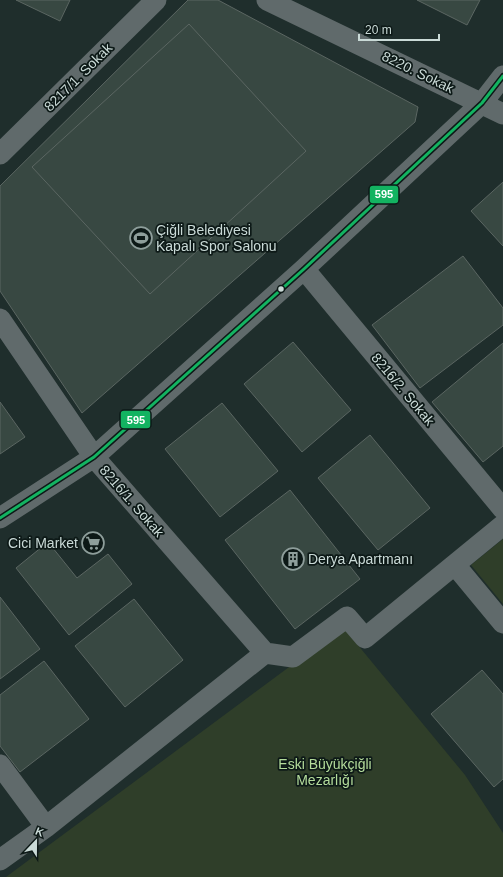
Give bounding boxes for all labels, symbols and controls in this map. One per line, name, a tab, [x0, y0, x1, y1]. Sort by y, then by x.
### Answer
scale bar	[359, 16, 439, 42]
text: 20 m	[365, 23, 392, 37]
street label: 8217/1. Sokak	[41, 39, 116, 114]
street label: 8220. Sokak	[380, 48, 457, 97]
line badge: 595	[369, 185, 399, 204]
text: 595	[375, 188, 393, 200]
place label: Çiğli Belediyesi Kapalı Spor Salonu	[156, 222, 277, 254]
sports icon: Çiğli Belediyesi Kapalı Spor Salonu	[128, 225, 154, 251]
unlabelled marker	[276, 284, 286, 294]
street label: 8216/2. Sokak	[368, 350, 439, 429]
line badge: 595	[120, 410, 151, 429]
text: 595	[127, 414, 145, 426]
street label: 8216/1. Sokak	[97, 462, 168, 541]
supermarket icon: Cici Market	[80, 530, 106, 556]
place label: Cici Market	[8, 535, 78, 551]
building icon: Derya Apartmanı	[280, 546, 306, 572]
place label: Derya Apartmanı	[308, 551, 413, 567]
park label: Eski Büyükçiğli Mezarlığı	[278, 756, 372, 788]
north arrow	[16, 821, 56, 861]
text: K	[34, 825, 46, 839]

